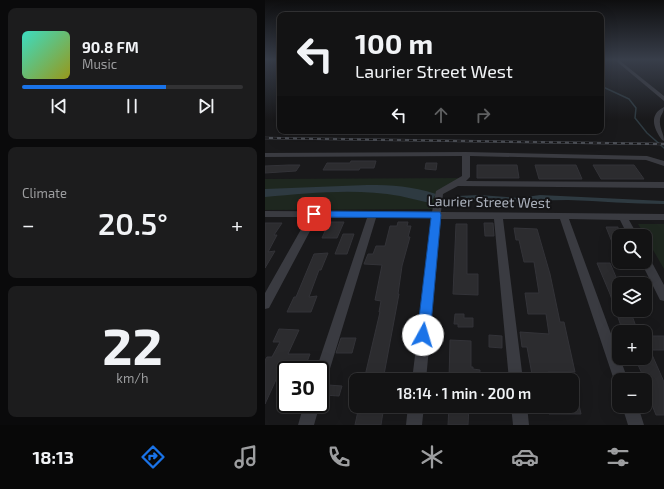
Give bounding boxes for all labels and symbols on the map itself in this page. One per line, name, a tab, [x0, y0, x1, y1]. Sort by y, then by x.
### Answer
street label: Laurier Street West	[427, 192, 551, 211]
pin	[297, 197, 331, 231]
position arrow	[402, 314, 444, 356]
speed limit sign: 30	[277, 361, 329, 413]

